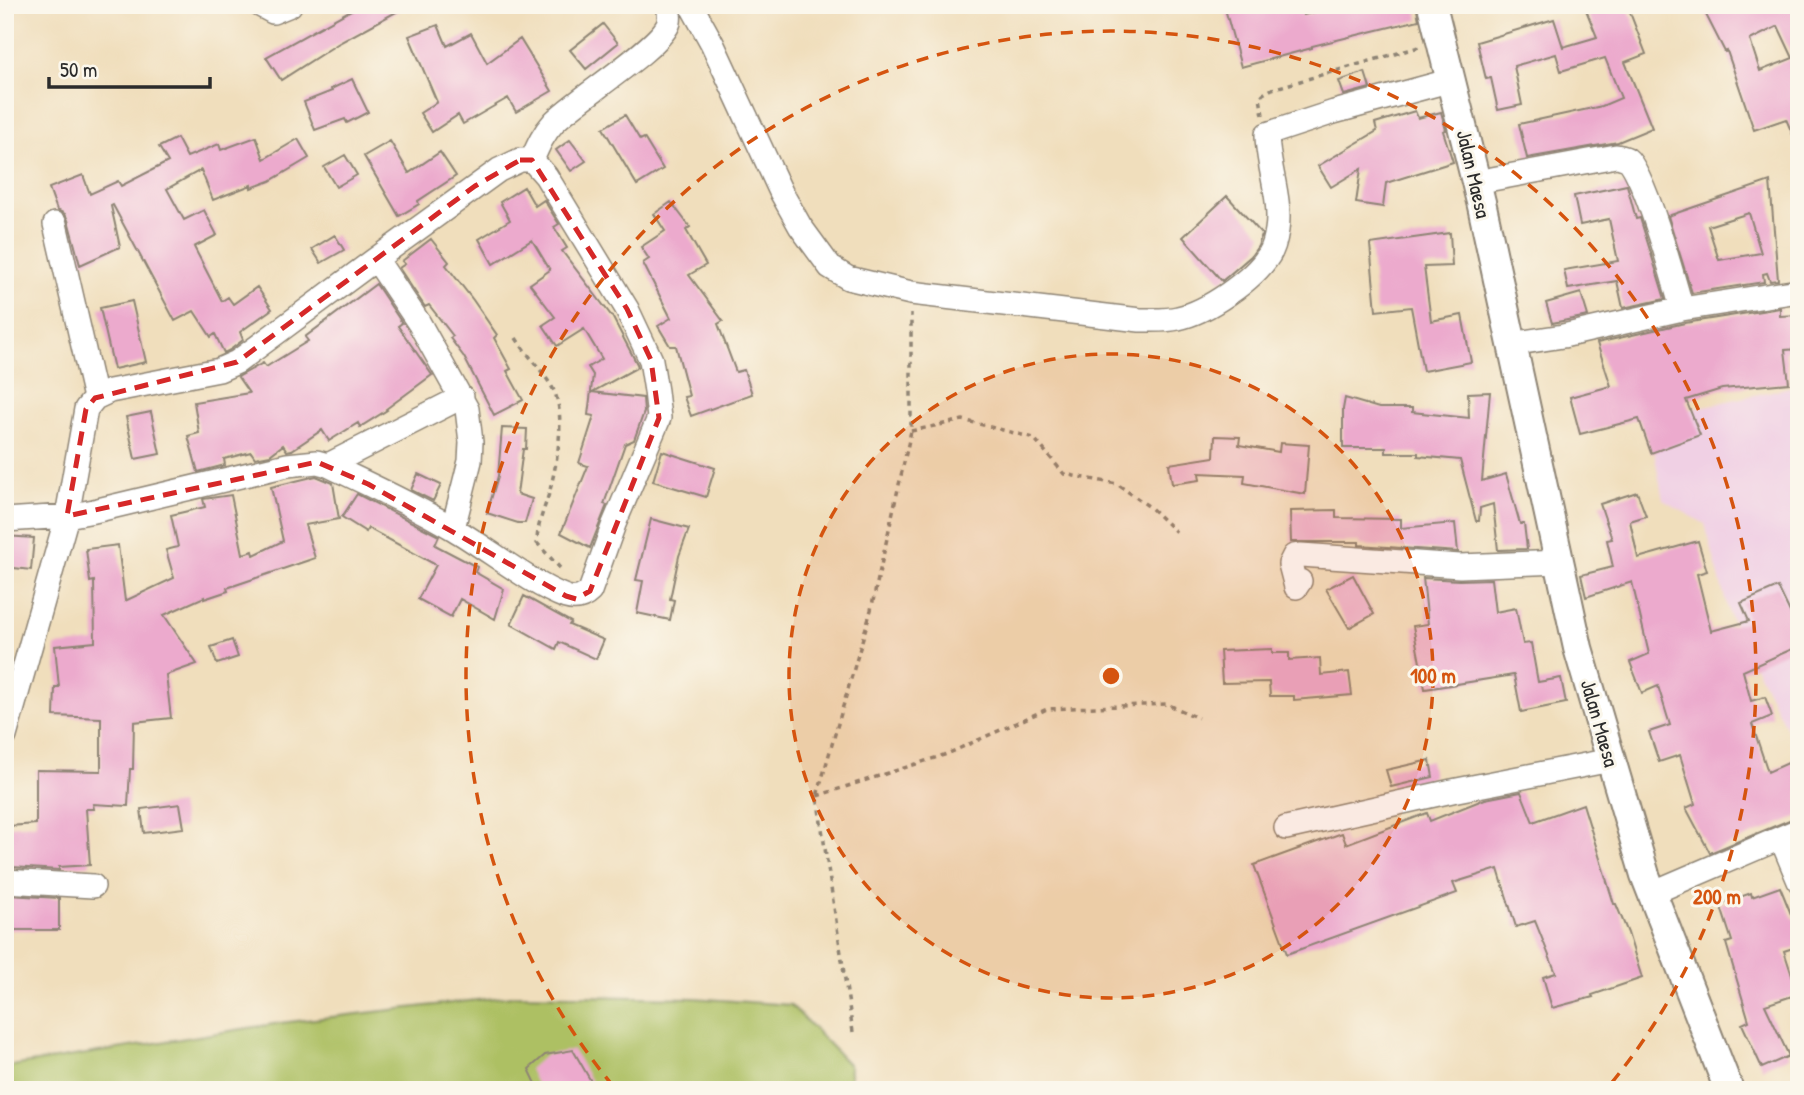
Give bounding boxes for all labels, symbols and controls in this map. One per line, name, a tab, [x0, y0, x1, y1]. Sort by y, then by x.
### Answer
scale bar	[49, 46, 210, 90]
text: 50 m	[60, 55, 97, 84]
street label: Jalan Maesa	[1450, 127, 1498, 221]
text: 100 m	[1410, 661, 1456, 690]
centre of rings	[1099, 664, 1123, 688]
street label: Jalan Maesa	[1574, 676, 1626, 770]
text: 200 m	[1693, 882, 1741, 911]

